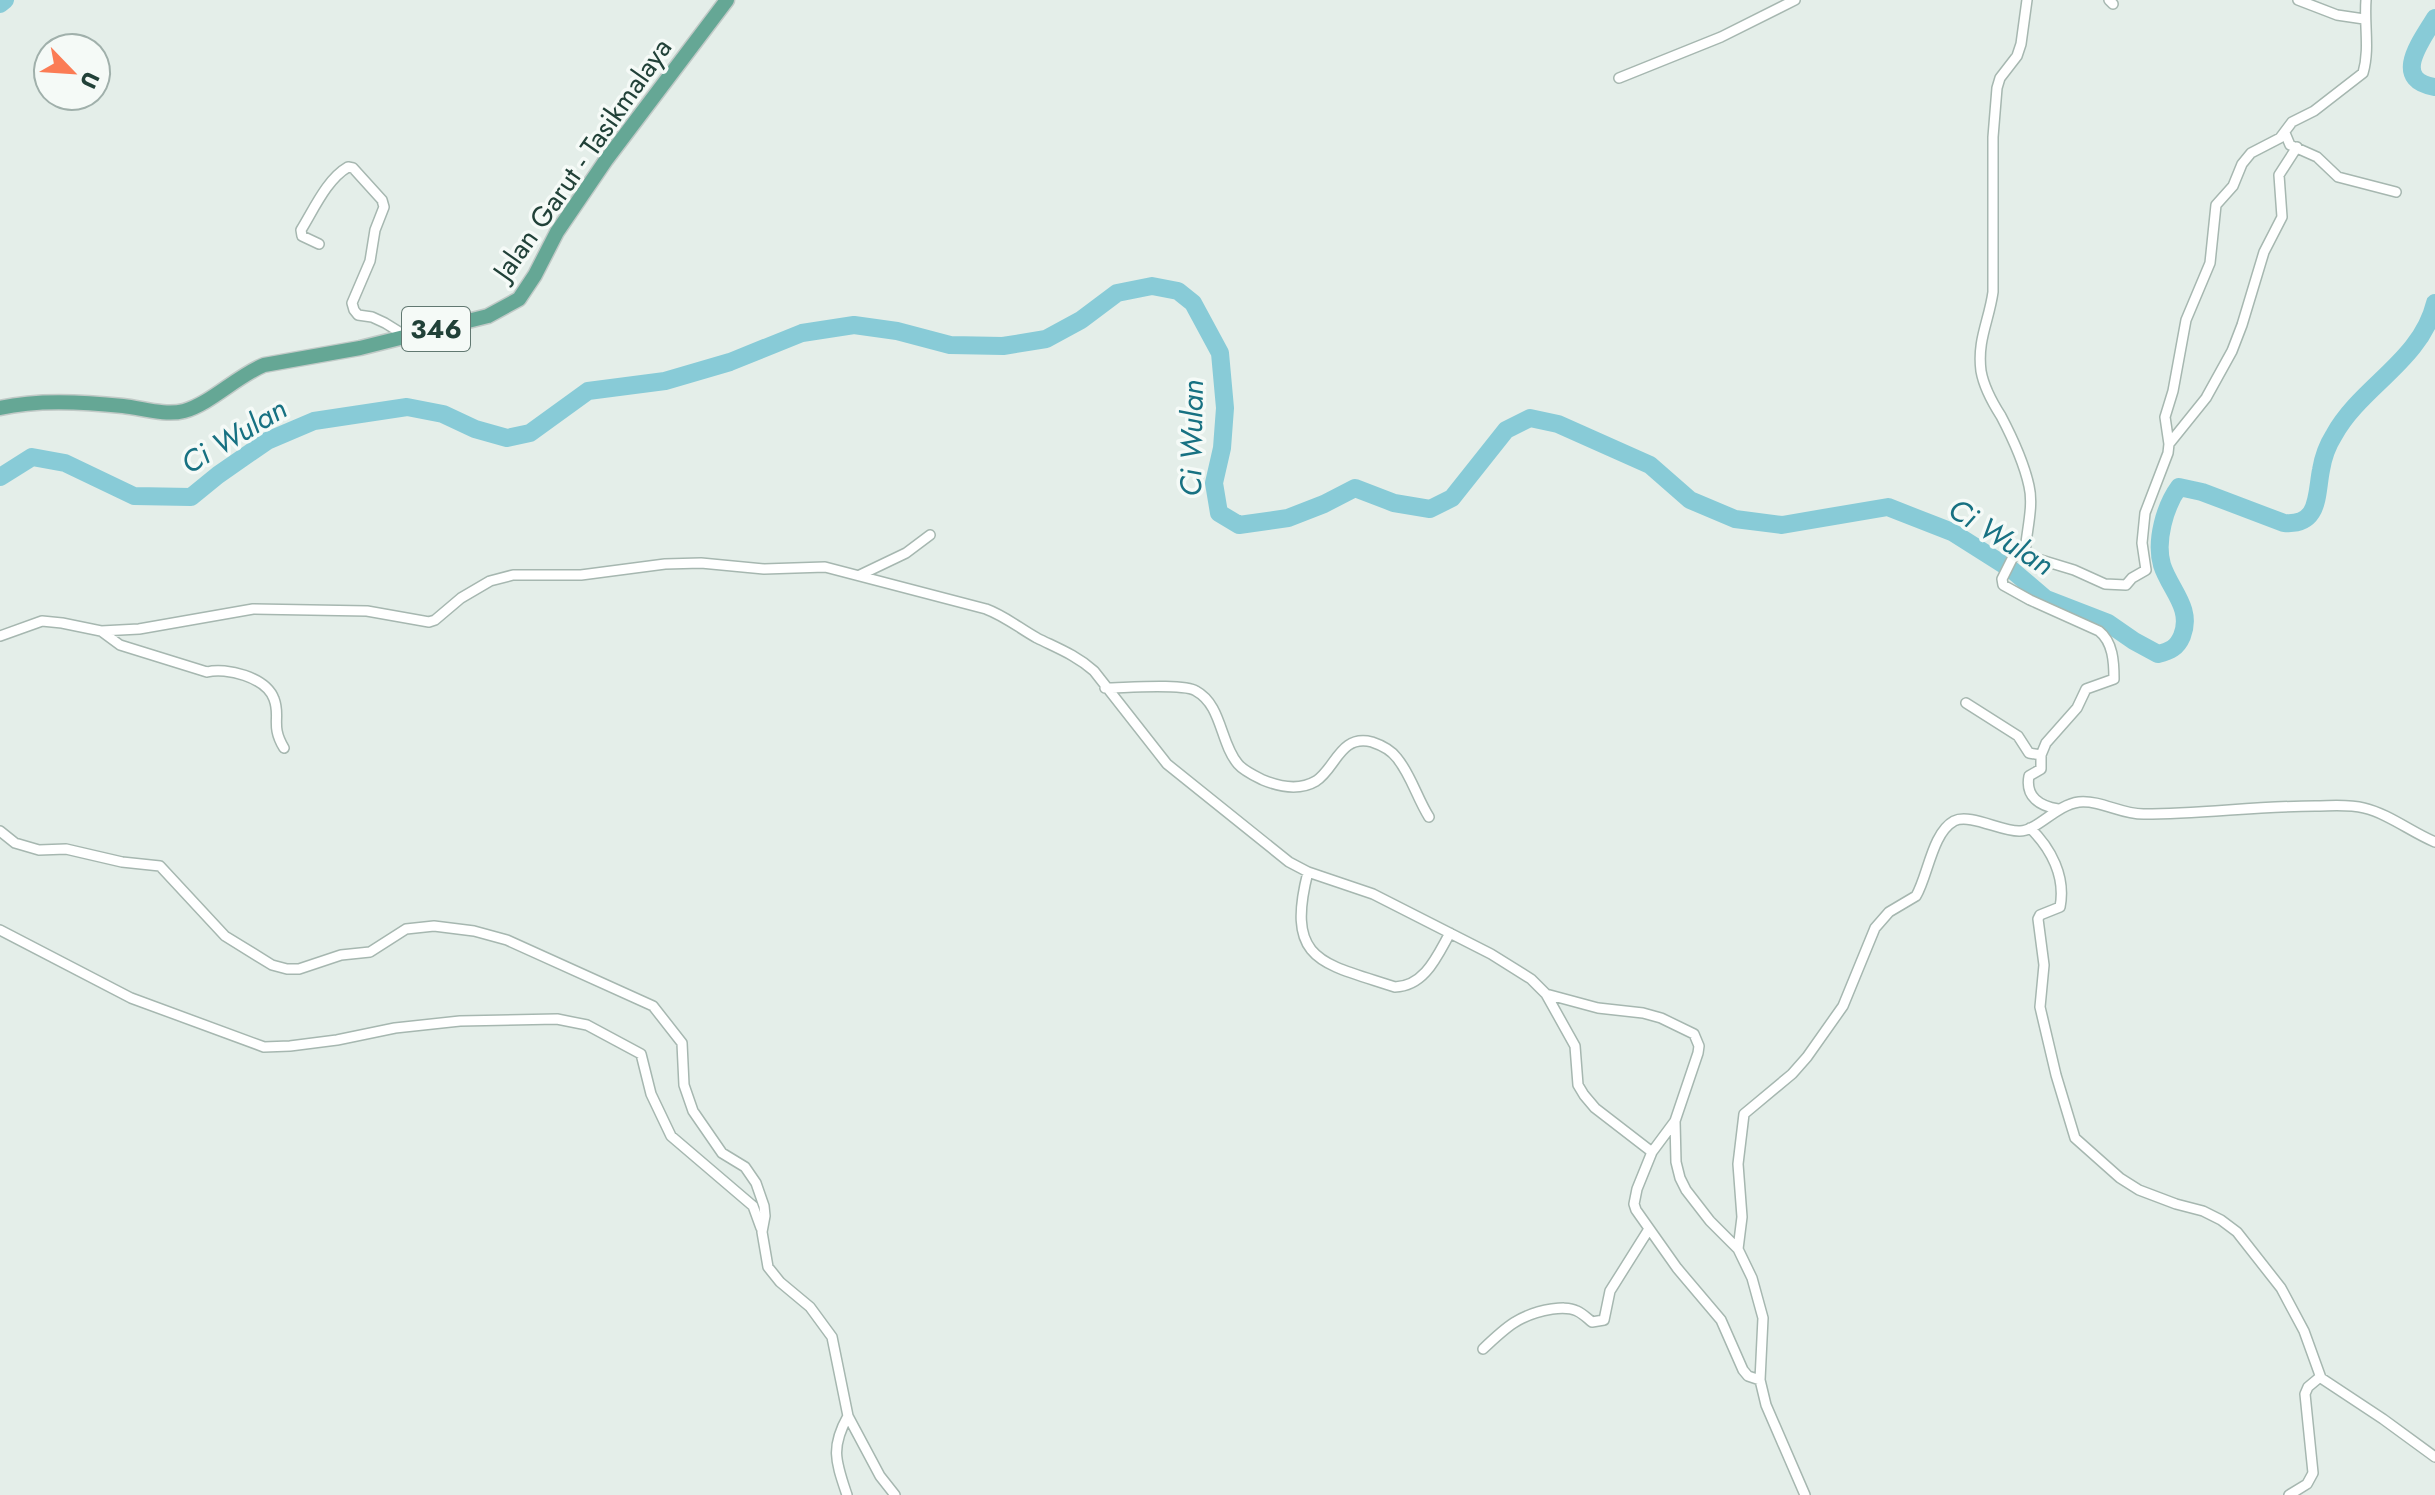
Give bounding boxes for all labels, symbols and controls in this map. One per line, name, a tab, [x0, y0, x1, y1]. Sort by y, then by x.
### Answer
street label: Jalan Garut - Tasikmalaya	[481, 30, 682, 292]
north arrow	[32, 32, 112, 112]
text: U	[72, 67, 108, 94]
road number: 346	[402, 307, 470, 351]
water label: Ci Wulan	[1169, 379, 1214, 497]
water label: Ci Wulan	[172, 387, 295, 484]
water label: Ci Wulan	[1940, 487, 2062, 586]

